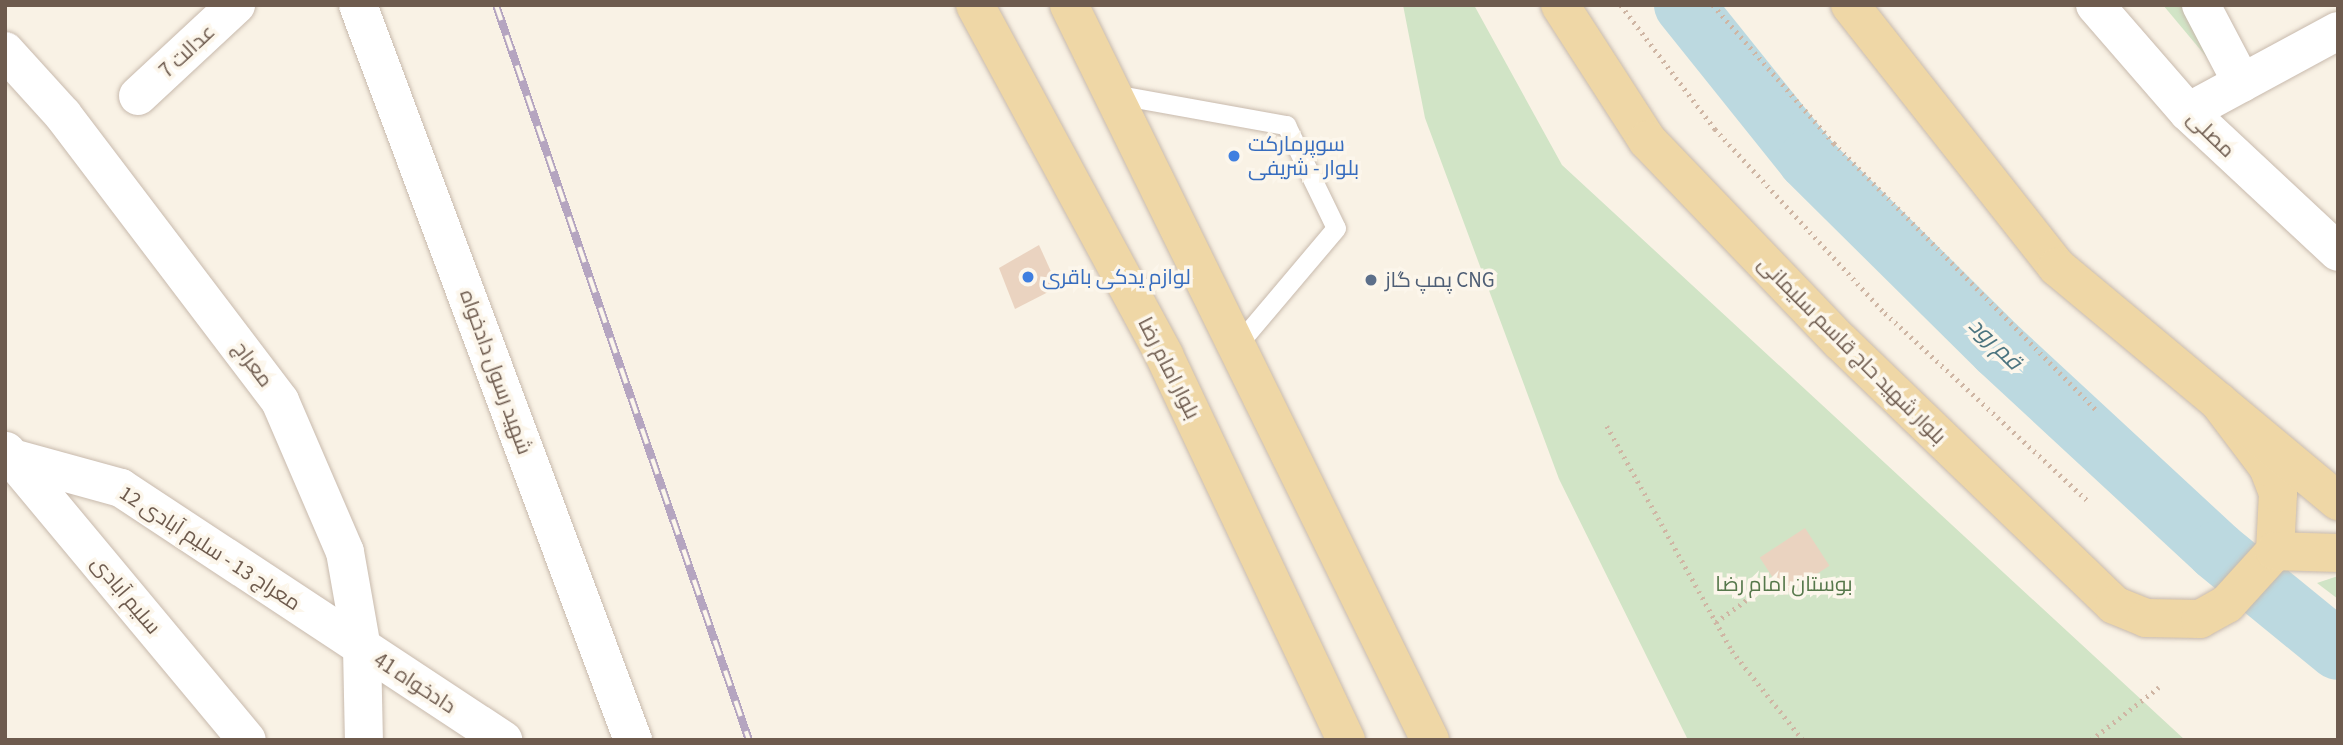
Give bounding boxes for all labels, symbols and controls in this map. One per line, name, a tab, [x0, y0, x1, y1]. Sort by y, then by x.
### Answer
street label: عدالت 7	[154, 19, 220, 83]
street label: مصلی	[2182, 105, 2240, 163]
place label: سوپرمارکت بلوار - شریفی	[1248, 131, 1359, 181]
marker: سوپرمارکت بلوار - شریفی	[1226, 148, 1242, 164]
street label: بلوار شهید حاج قاسم سلیمانی	[1753, 251, 1951, 449]
place label: لوازم یدکی باقری	[1042, 264, 1191, 290]
place label: پمپ گاز CNG	[1385, 267, 1495, 293]
marker: لوازم یدکی باقری	[1020, 269, 1036, 285]
marker: پمپ گاز CNG	[1363, 272, 1379, 288]
street label: شهید رسول دادخواه	[454, 286, 538, 458]
water label: قم رود	[1963, 312, 2027, 376]
street label: بلوار امام رضا	[1133, 313, 1205, 423]
street label: معراج	[228, 336, 278, 392]
street label: معراج 13 - سلیم آبادی 12	[115, 480, 305, 616]
street label: سلیم آبادی	[86, 551, 166, 639]
park label: بوستان امام رضا	[1715, 571, 1853, 597]
street label: دادخواه 41	[369, 647, 461, 719]

